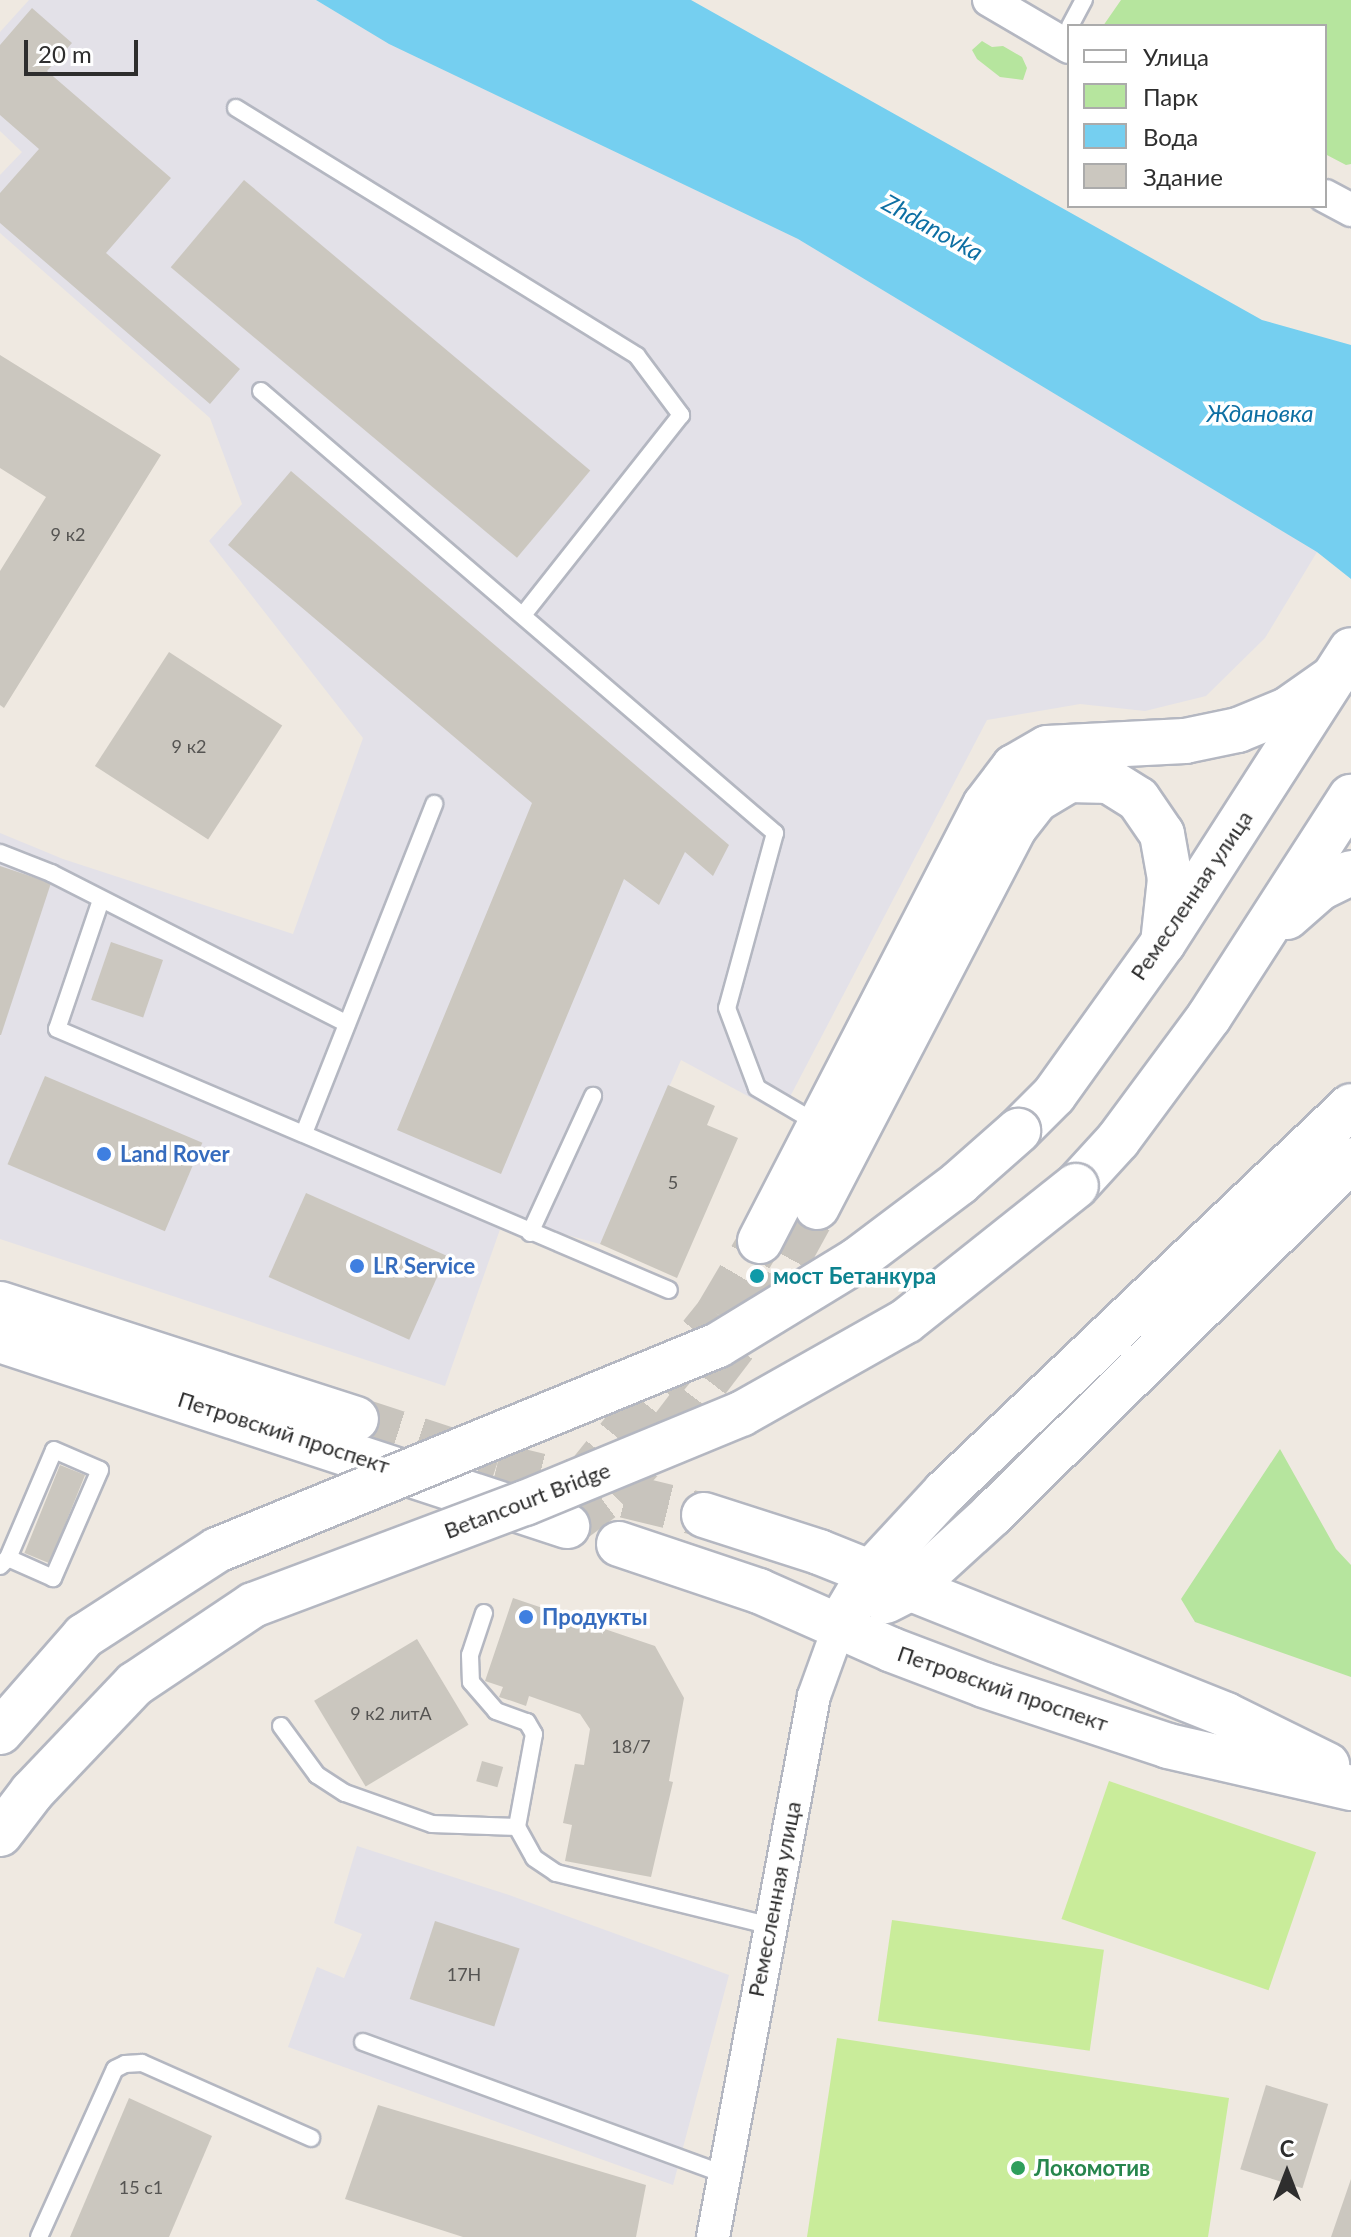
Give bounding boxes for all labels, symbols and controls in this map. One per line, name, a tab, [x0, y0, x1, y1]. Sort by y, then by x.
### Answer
scale bar	[28, 24, 142, 74]
legend	[1067, 24, 1327, 208]
text: 20 m	[38, 39, 92, 68]
text: Улица	[1143, 42, 1209, 71]
text: Парк	[1143, 82, 1198, 111]
text: Вода	[1143, 122, 1198, 151]
text: Здание	[1143, 162, 1223, 191]
water label: Zhdanovka	[878, 188, 988, 266]
water label: Ждановка	[1206, 399, 1314, 427]
house number: 9 к2	[51, 523, 85, 545]
house number: 9 к2	[172, 735, 206, 757]
street label: Ремесленная улица	[1125, 805, 1257, 985]
place label: Land Rover	[120, 1141, 230, 1167]
marker: Land Rover	[95, 1145, 113, 1163]
house number: 5	[668, 1171, 678, 1193]
place label: LR Service	[373, 1253, 475, 1279]
marker: LR Service	[348, 1257, 366, 1275]
place label: мост Бетанкура	[773, 1263, 936, 1289]
marker: мост Бетанкура	[748, 1267, 766, 1285]
street label: Петровский проспект	[175, 1385, 393, 1479]
street label: Betancourt Bridge	[440, 1456, 614, 1544]
place label: Продукты	[542, 1604, 648, 1630]
marker: Продукты	[517, 1608, 535, 1626]
street label: Петровский проспект	[894, 1640, 1112, 1736]
house number: 9 к2 литА	[350, 1702, 432, 1724]
house number: 18/7	[611, 1735, 651, 1757]
street label: Ремесленная улица	[742, 1799, 806, 1999]
house number: 17Н	[447, 1963, 481, 1985]
north arrow	[1247, 2133, 1327, 2213]
text: С	[1280, 2135, 1294, 2162]
place label: Локомотив	[1034, 2155, 1150, 2181]
marker: Локомотив	[1009, 2159, 1027, 2177]
house number: 15 с1	[119, 2176, 163, 2198]

